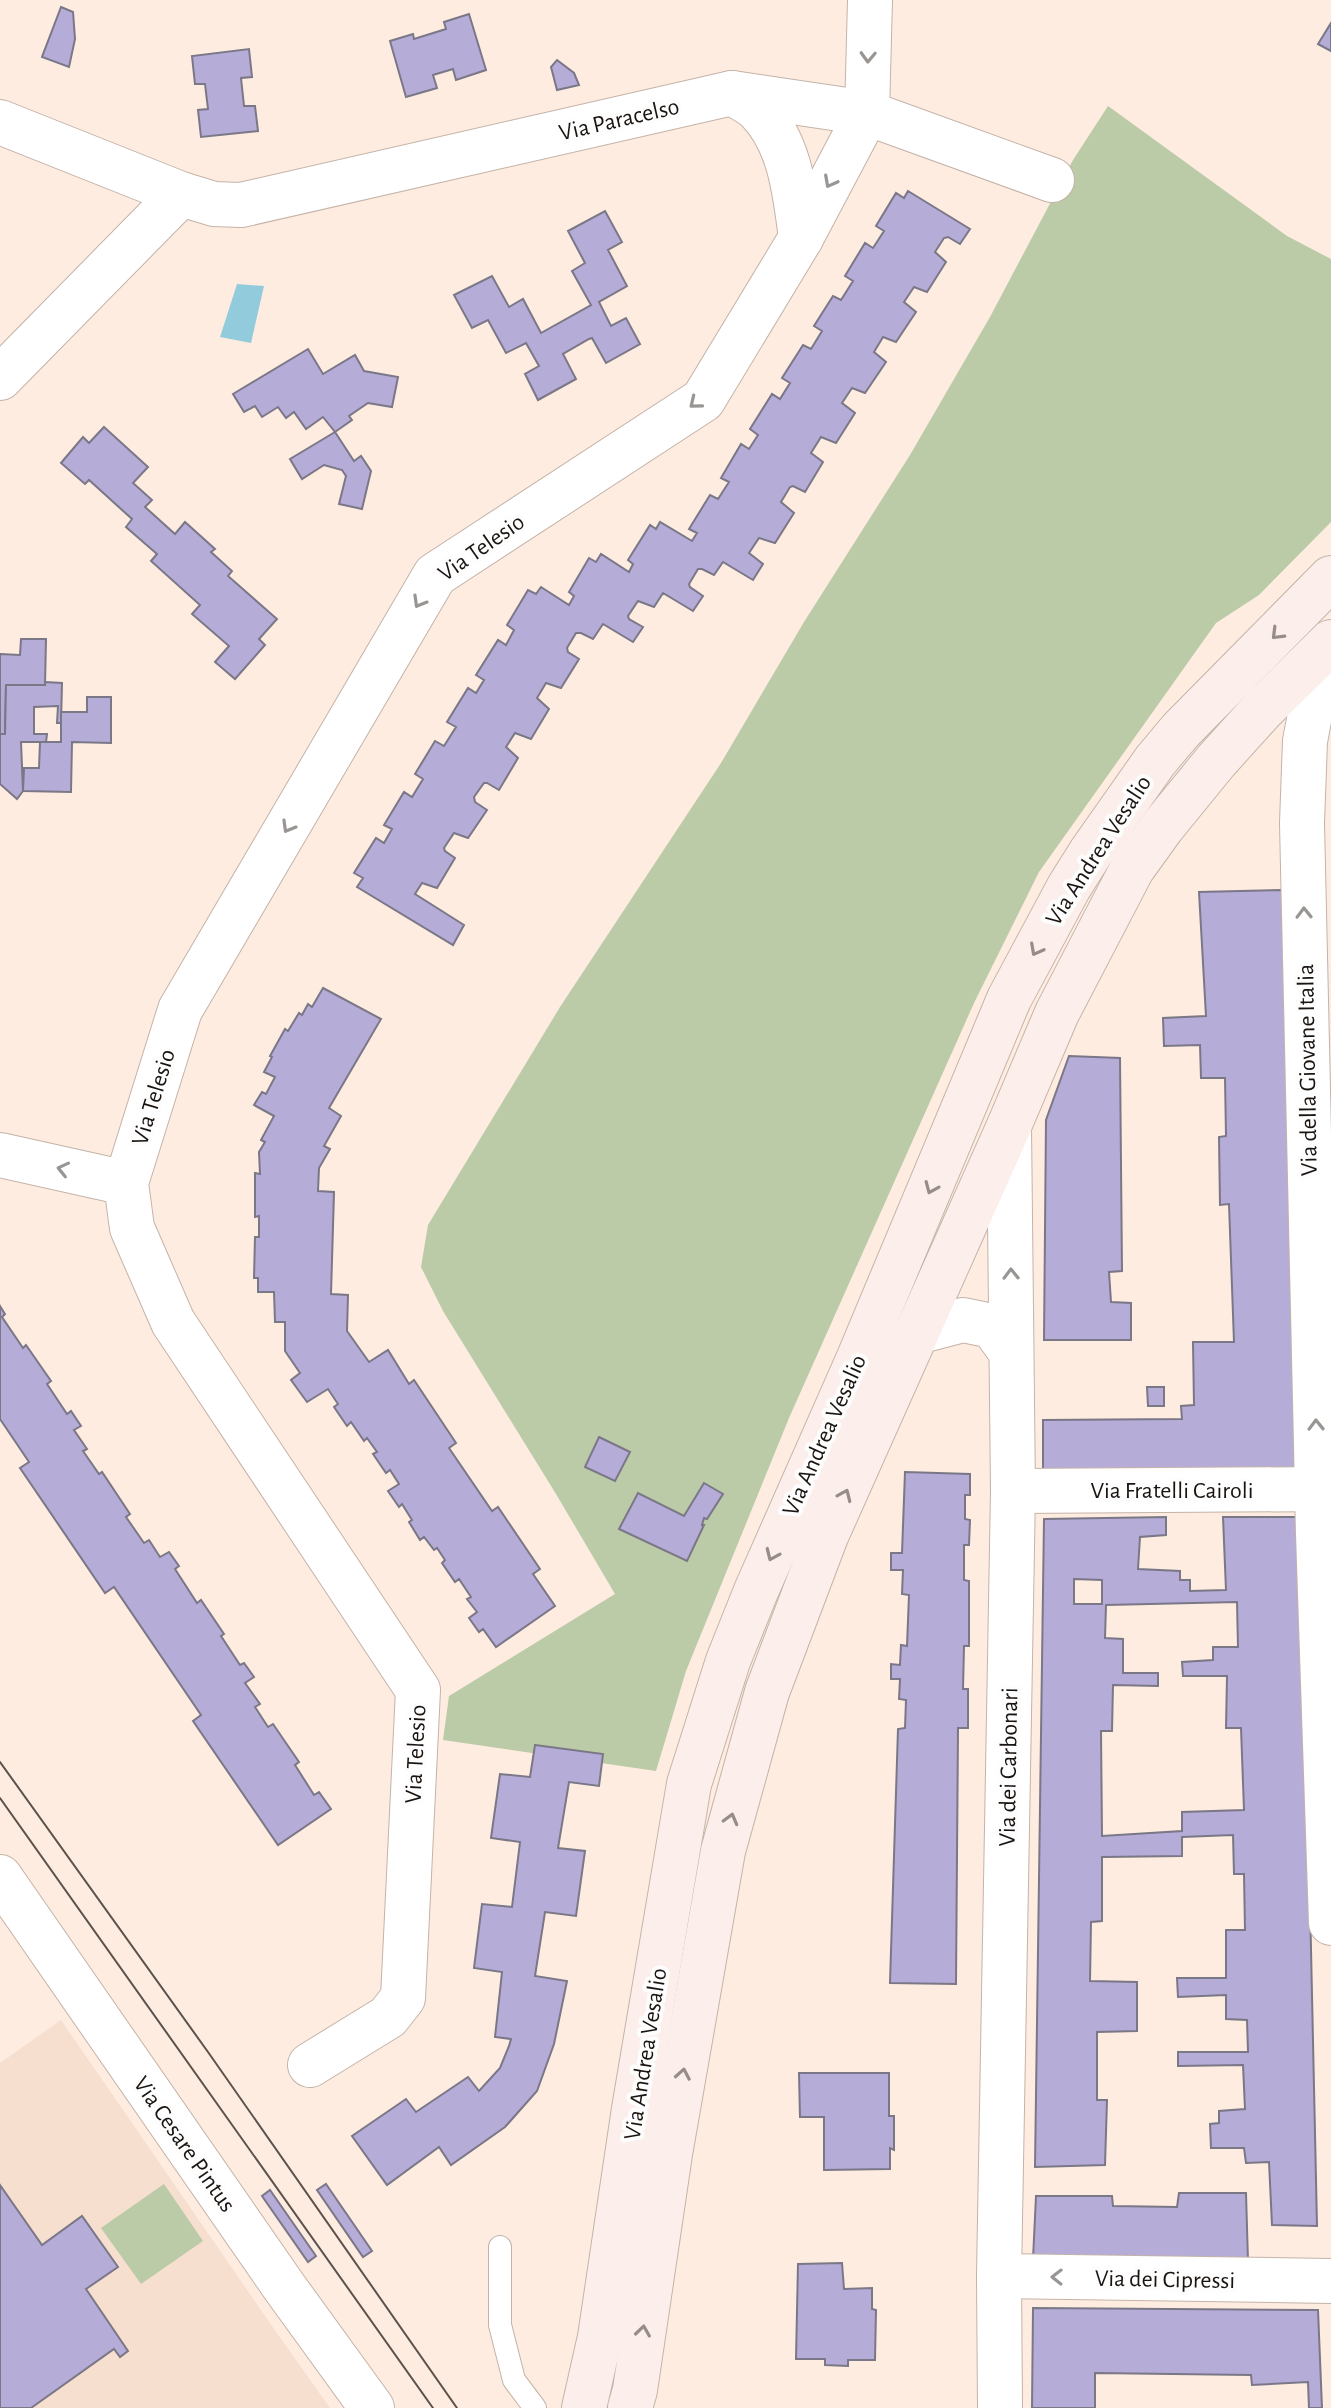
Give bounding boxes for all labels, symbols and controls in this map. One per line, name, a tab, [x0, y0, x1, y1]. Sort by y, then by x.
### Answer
one-way arrow	[860, 51, 877, 64]
street label: Via Paracelso	[557, 94, 682, 145]
one-way arrow	[825, 174, 840, 188]
one-way arrow	[690, 393, 705, 408]
street label: Via Telesio	[434, 510, 529, 586]
one-way arrow	[413, 593, 429, 608]
one-way arrow	[1272, 625, 1286, 639]
street label: Via Andrea Vesalio	[1041, 771, 1156, 930]
one-way arrow	[282, 818, 298, 833]
one-way arrow	[1295, 906, 1312, 919]
one-way arrow	[1030, 942, 1045, 956]
street label: Via della Giovane Italia	[1294, 964, 1322, 1176]
street label: Via Telesio	[128, 1046, 180, 1148]
one-way arrow	[57, 1161, 70, 1178]
one-way arrow	[924, 1179, 940, 1194]
one-way arrow	[1002, 1267, 1020, 1280]
street label: Via Andrea Vesalio	[779, 1351, 871, 1520]
one-way arrow	[1307, 1418, 1324, 1431]
street label: Via Fratelli Cairoli	[1090, 1479, 1254, 1503]
one-way arrow	[835, 1489, 851, 1503]
one-way arrow	[765, 1546, 781, 1561]
street label: Via dei Carbonari	[996, 1687, 1022, 1847]
street label: Via Telesio	[401, 1704, 431, 1804]
one-way arrow	[722, 1812, 738, 1826]
street label: Via Andrea Vesalio	[621, 1966, 671, 2142]
one-way arrow	[674, 2068, 691, 2081]
street label: Via Cesare Pintus	[129, 2072, 240, 2217]
street label: Via dei Cipressi	[1095, 2267, 1235, 2293]
one-way arrow	[1050, 2269, 1063, 2286]
one-way arrow	[634, 2324, 651, 2338]

